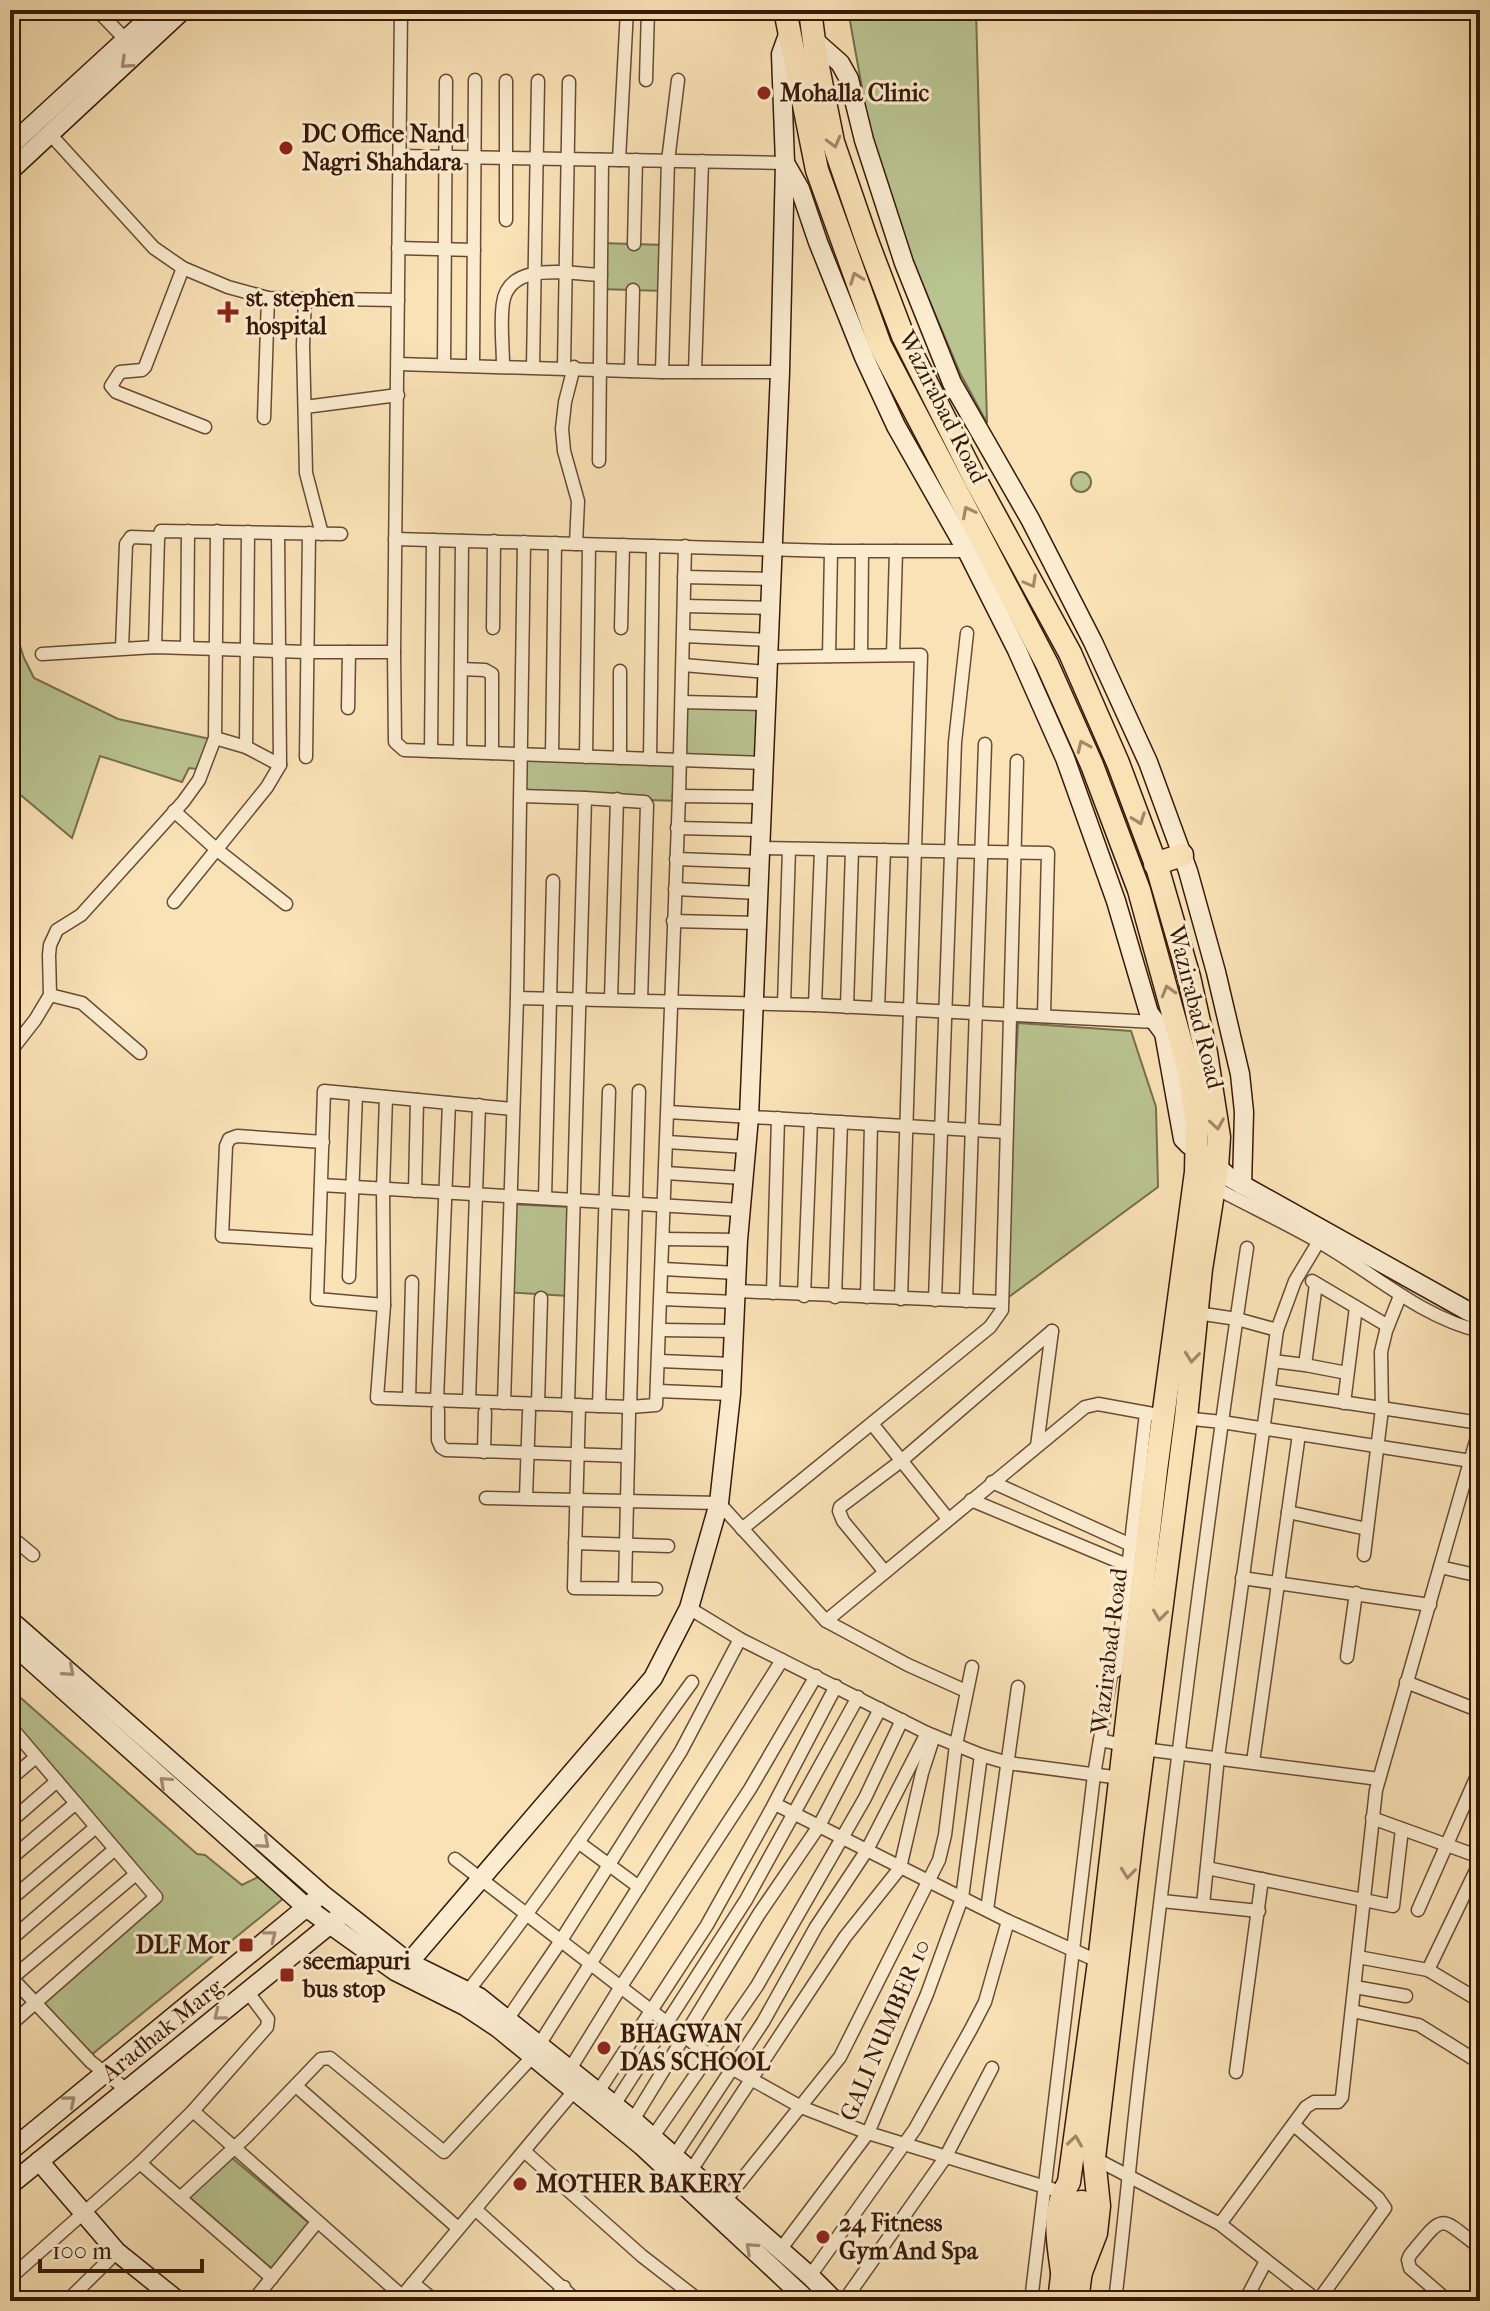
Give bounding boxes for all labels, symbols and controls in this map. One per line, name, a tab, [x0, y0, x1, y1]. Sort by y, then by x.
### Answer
one-way arrow	[121, 54, 135, 69]
place label: Mohalla Clinic	[780, 79, 929, 107]
marker: Mohalla Clinic	[755, 84, 773, 102]
place label: DC Office Nand Nagri Shahdara	[302, 120, 466, 176]
one-way arrow	[824, 134, 841, 148]
marker: DC Office Nand Nagri Shahdara	[277, 139, 295, 157]
one-way arrow	[849, 272, 866, 286]
place label: st. stephen hospital	[245, 284, 356, 340]
marker: st. stephen hospital	[217, 301, 239, 323]
street label: Wazirabad Road	[892, 325, 994, 489]
one-way arrow	[962, 506, 978, 521]
one-way arrow	[1022, 574, 1037, 588]
one-way arrow	[1077, 739, 1093, 754]
one-way arrow	[1129, 811, 1146, 825]
street label: Wazirabad Road	[1162, 921, 1230, 1092]
one-way arrow	[1161, 984, 1177, 998]
one-way arrow	[1208, 1117, 1225, 1131]
one-way arrow	[1184, 1351, 1201, 1364]
street label: Wazirabad Road	[1085, 1565, 1133, 1737]
one-way arrow	[1152, 1608, 1169, 1622]
one-way arrow	[59, 1662, 74, 1676]
one-way arrow	[160, 1777, 174, 1791]
one-way arrow	[255, 1833, 270, 1847]
one-way arrow	[1119, 1866, 1136, 1879]
place label: DLF Mor	[136, 1931, 231, 1959]
one-way arrow	[262, 1932, 277, 1946]
street label: GALI NUMBER 10	[834, 1935, 936, 2125]
marker: DLF Mor	[237, 1936, 255, 1954]
place label: seemapuri bus stop	[302, 1947, 411, 2003]
marker: seemapuri bus stop	[278, 1966, 296, 1984]
street label: Aradhak Marg	[95, 1972, 229, 2088]
one-way arrow	[214, 2005, 228, 2020]
place label: BHAGWAN DAS SCHOOL	[620, 2020, 771, 2076]
marker: BHAGWAN DAS SCHOOL	[595, 2039, 613, 2057]
one-way arrow	[61, 2096, 75, 2111]
one-way arrow	[1066, 2135, 1083, 2148]
place label: MOTHER BAKERY	[536, 2170, 746, 2198]
marker: MOTHER BAKERY	[511, 2175, 529, 2193]
place label: 24 Fitness Gym And Spa	[839, 2209, 979, 2265]
scale bar	[40, 2223, 202, 2273]
marker: 24 Fitness Gym And Spa	[814, 2228, 832, 2246]
text: 100 m	[52, 2237, 112, 2265]
one-way arrow	[746, 2243, 761, 2257]

